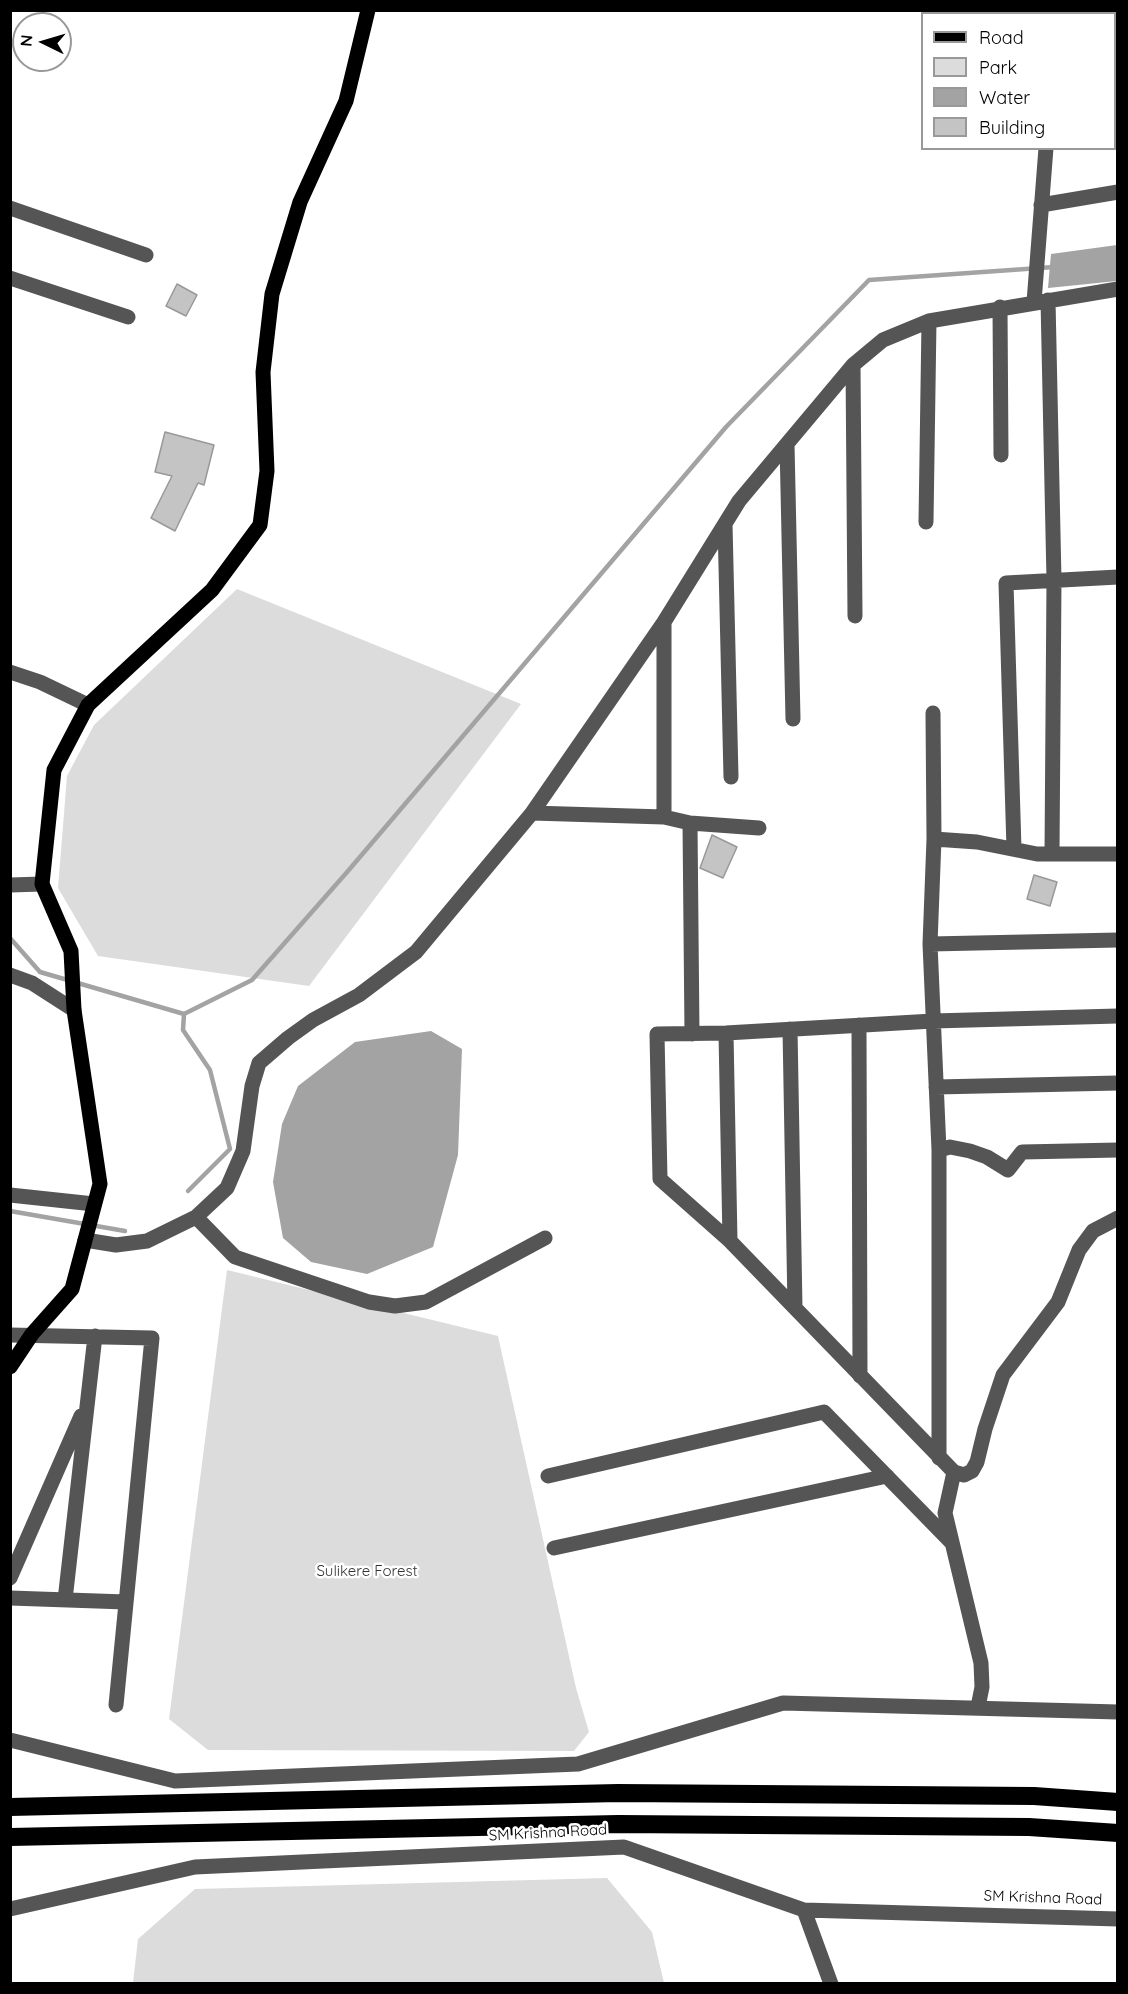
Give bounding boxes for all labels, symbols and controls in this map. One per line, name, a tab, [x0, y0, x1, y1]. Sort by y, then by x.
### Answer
north arrow	[12, 12, 72, 72]
legend	[921, 12, 1116, 150]
text: Road	[979, 26, 1024, 49]
text: N	[16, 34, 37, 47]
text: Park	[979, 56, 1017, 79]
text: Water	[979, 86, 1030, 109]
text: Building	[979, 116, 1045, 139]
park label: Sulikere Forest	[316, 1562, 418, 1580]
street label: SM Krishna Road	[488, 1821, 608, 1845]
street label: SM Krishna Road	[983, 1887, 1103, 1909]

